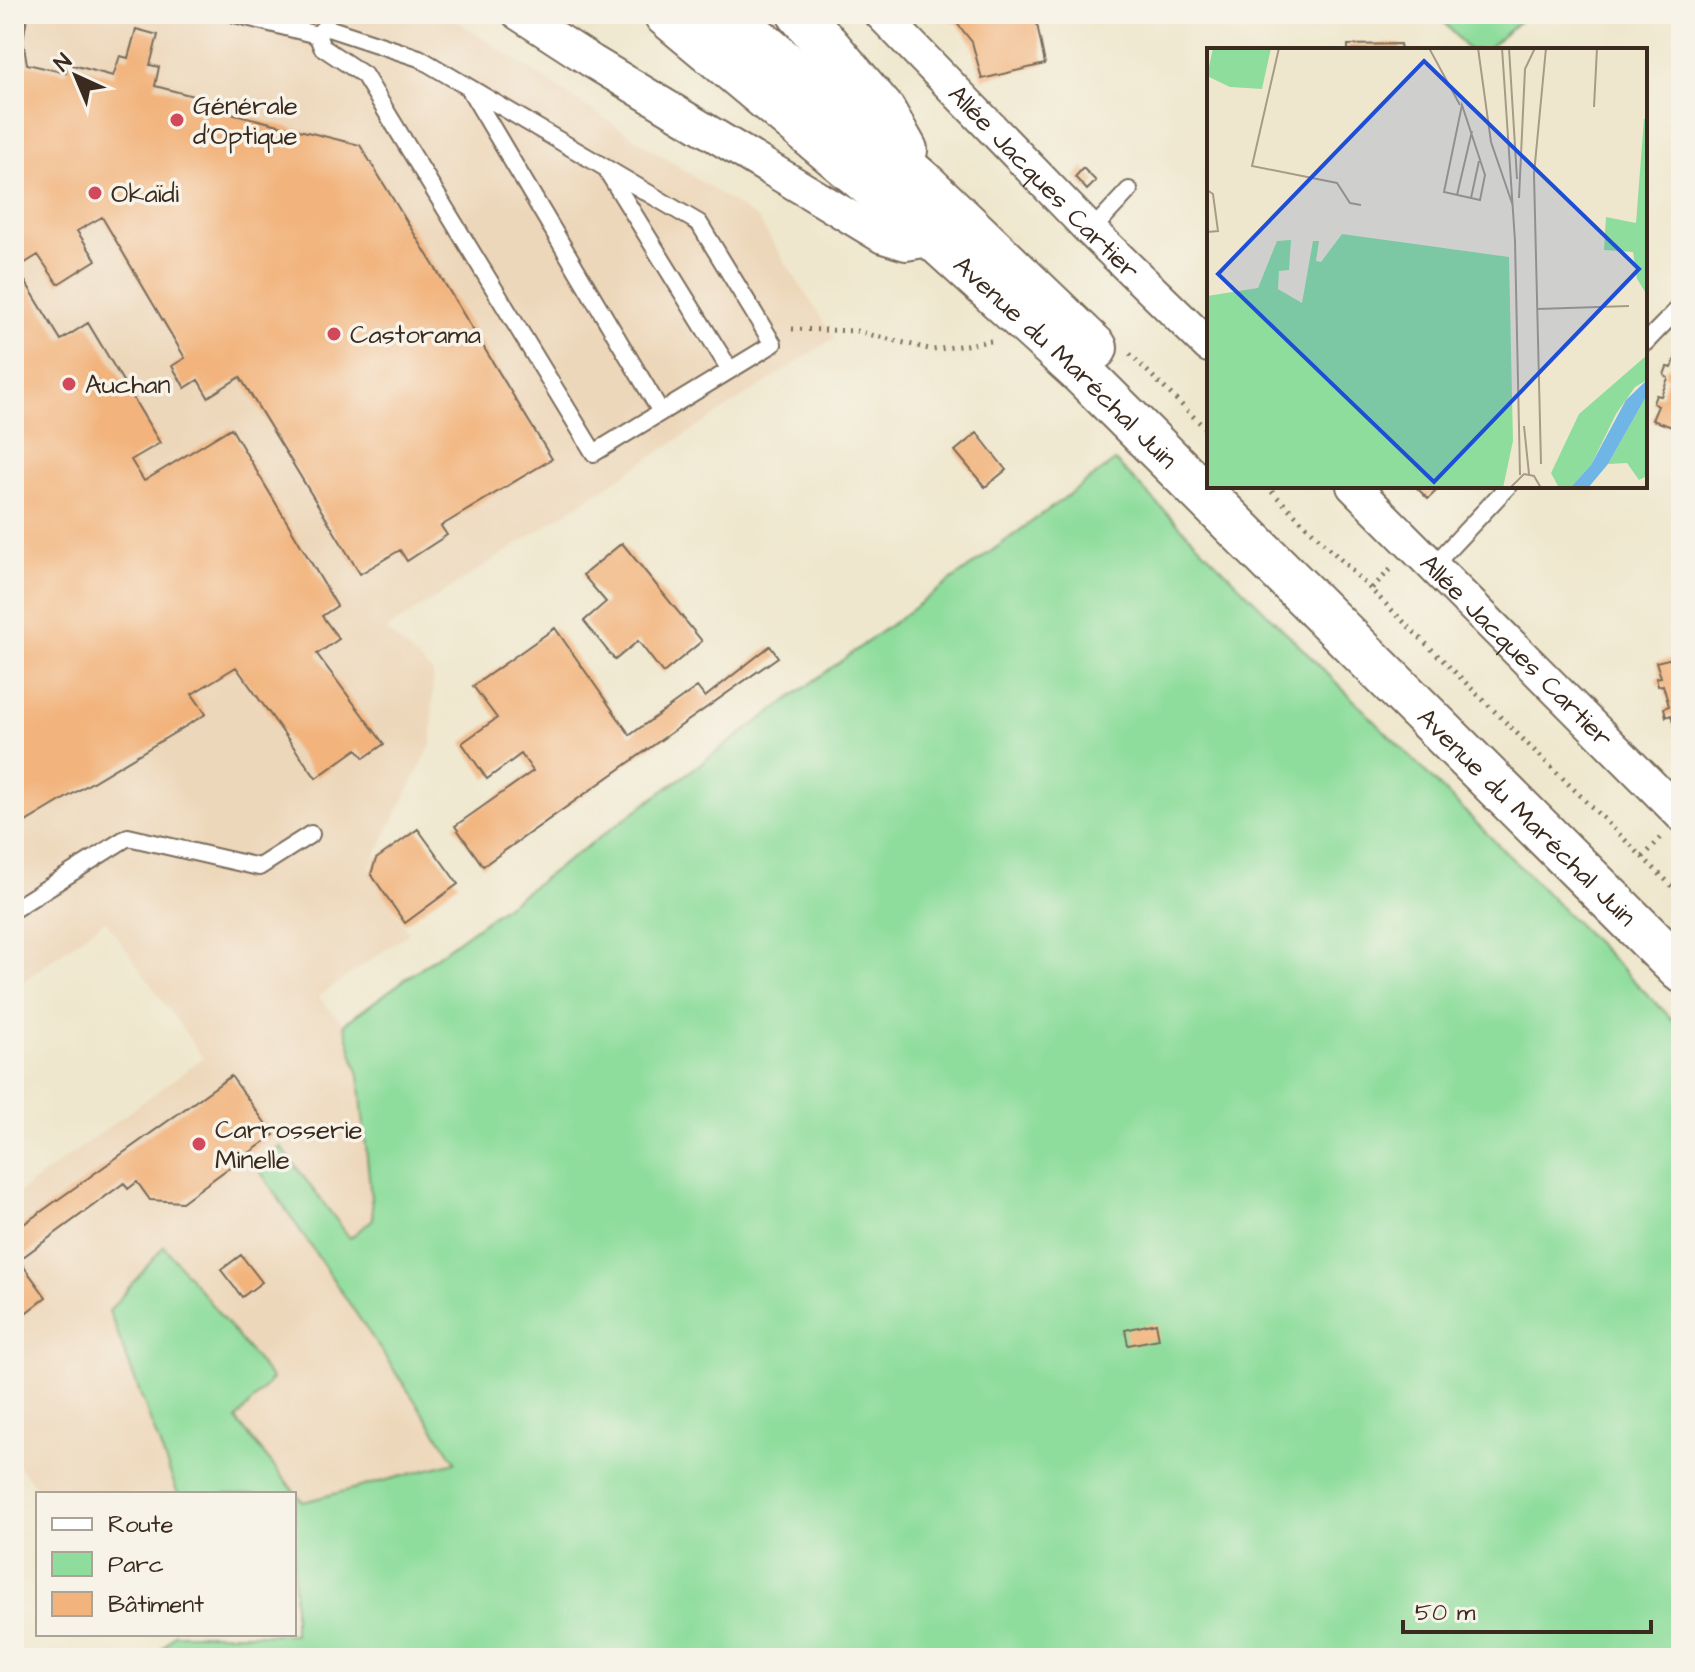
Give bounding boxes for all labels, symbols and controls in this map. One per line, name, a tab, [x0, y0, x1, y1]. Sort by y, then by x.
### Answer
north arrow	[36, 36, 116, 116]
text: N	[47, 47, 79, 79]
inset map	[1207, 48, 1647, 488]
street label: Allée Jacques Cartier	[940, 77, 1147, 288]
place label: Générale d'Optique	[193, 88, 298, 154]
marker: Générale d'Optique	[168, 111, 186, 129]
place label: Okaïdi	[111, 176, 179, 212]
marker: Okaïdi	[86, 184, 104, 202]
street label: Avenue du Maréchal Juin	[945, 248, 1185, 477]
place label: Castorama	[350, 317, 481, 353]
marker: Castorama	[325, 325, 343, 343]
place label: Auchan	[85, 367, 170, 403]
marker: Auchan	[60, 375, 78, 393]
street label: Allée Jacques Cartier	[1412, 546, 1621, 756]
street label: Avenue du Maréchal Juin	[1409, 700, 1644, 935]
place label: Carrosserie Minelle	[215, 1112, 362, 1178]
marker: Carrosserie Minelle	[190, 1135, 208, 1153]
legend	[36, 1492, 296, 1636]
text: Route	[108, 1508, 174, 1542]
text: Parc	[108, 1548, 164, 1582]
scale bar	[1403, 1584, 1651, 1634]
text: Bâtiment	[108, 1588, 204, 1622]
text: 50 m	[1415, 1596, 1476, 1630]

